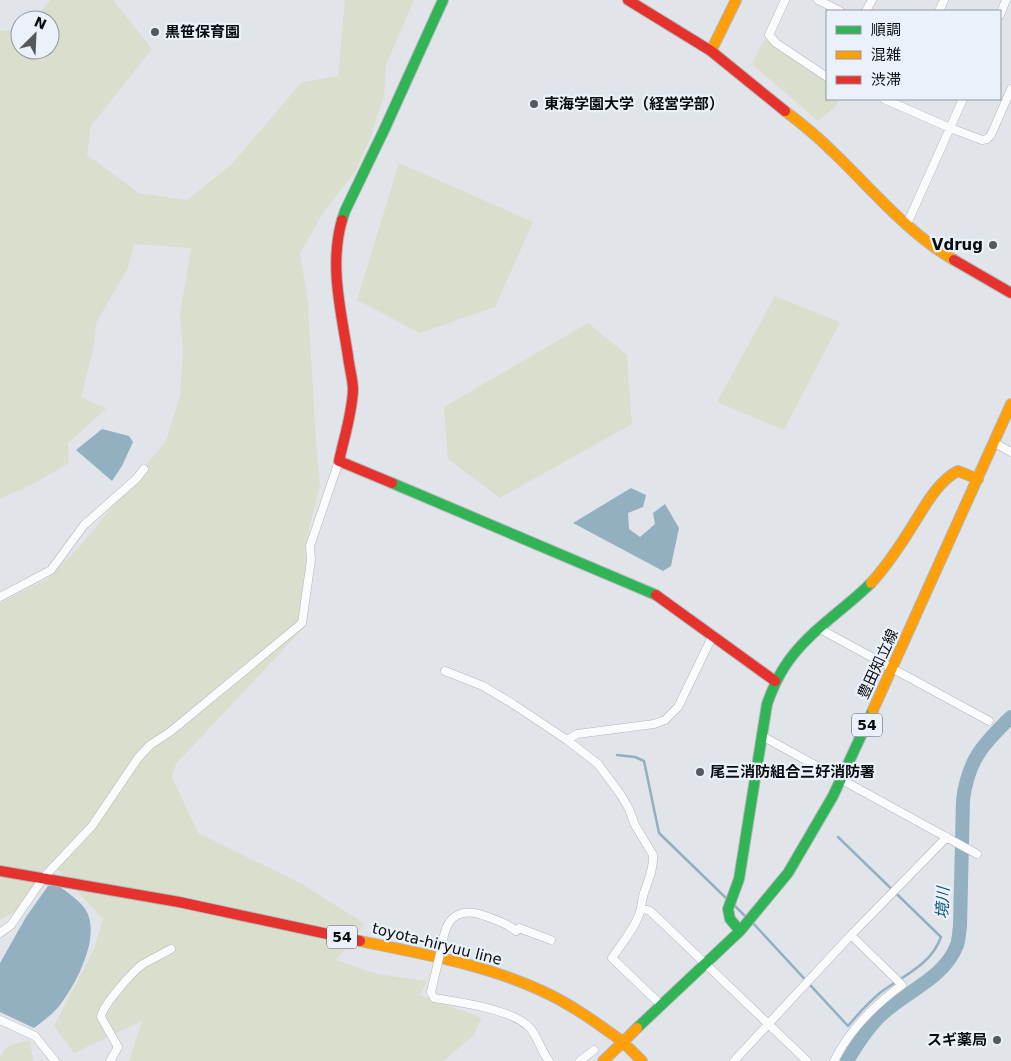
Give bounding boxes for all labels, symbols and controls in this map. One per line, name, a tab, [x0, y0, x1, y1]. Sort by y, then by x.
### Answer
north arrow	[10, 10, 60, 60]
legend	[826, 10, 1001, 100]
text: N	[32, 13, 49, 33]
text: 順調	[871, 21, 901, 39]
place label: 黒笹保育園	[165, 23, 240, 41]
marker: 黒笹保育園	[149, 26, 161, 38]
text: 混雑	[871, 46, 901, 64]
text: 渋滞	[871, 71, 901, 89]
place label: 東海学園大学（経営学部）	[544, 95, 724, 113]
marker: 東海学園大学（経営学部）	[528, 98, 540, 110]
place label: Vdrug	[932, 236, 983, 254]
marker: Vdrug	[987, 239, 999, 251]
street label: 豊田知立線	[854, 626, 902, 702]
road number: 54	[852, 714, 882, 736]
place label: 尾三消防組合三好消防署	[710, 763, 875, 781]
marker: 尾三消防組合三好消防署	[694, 766, 706, 778]
water label: 境川	[932, 885, 953, 920]
street label: toyota-hiryuu line	[370, 919, 504, 969]
road number: 54	[327, 926, 357, 949]
place label: スギ薬局	[927, 1031, 987, 1049]
marker: スギ薬局	[991, 1034, 1003, 1046]

